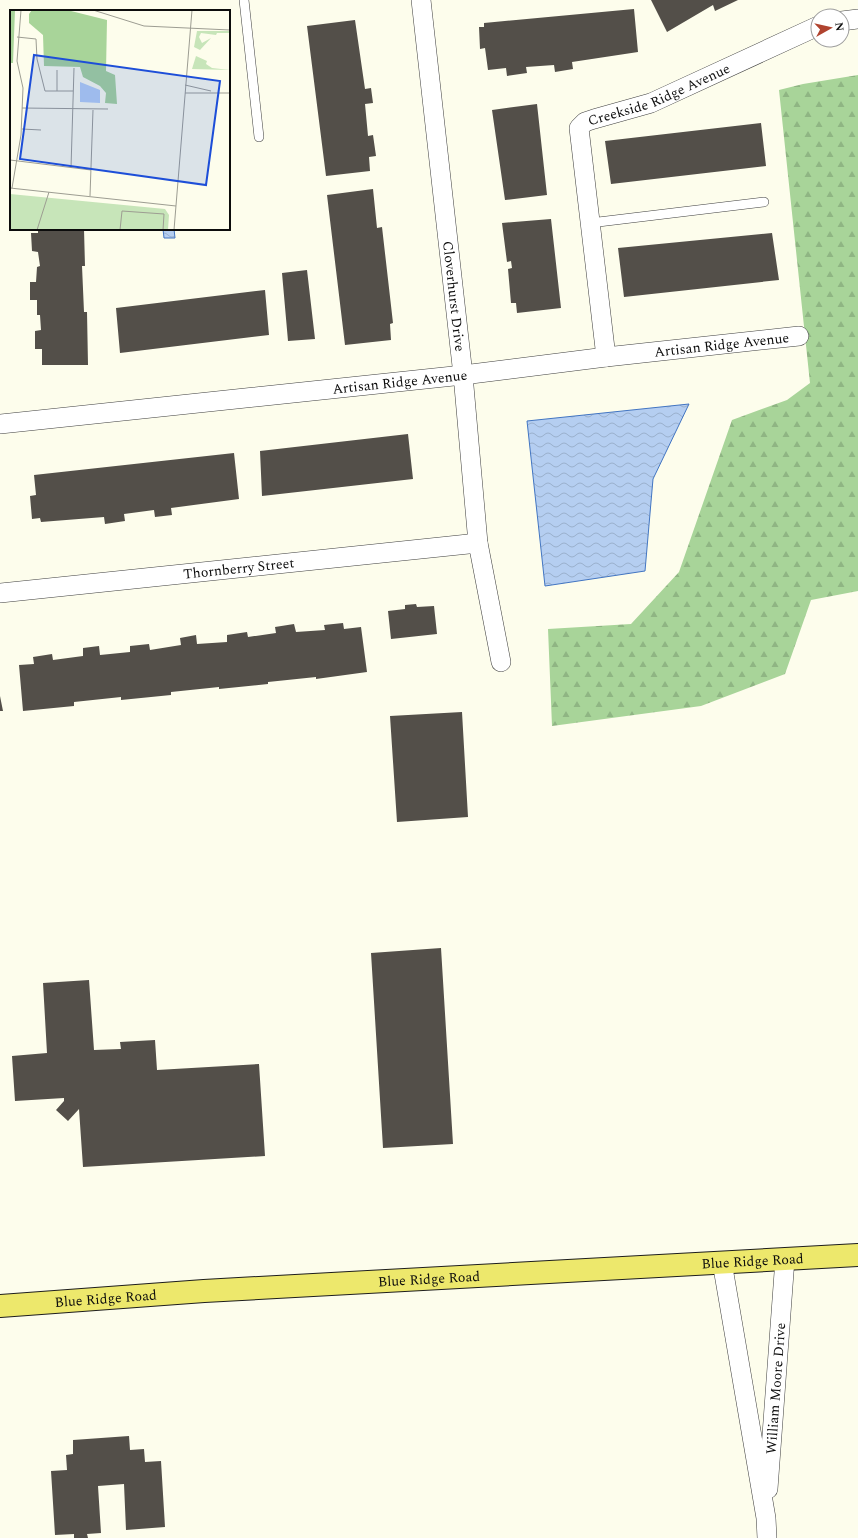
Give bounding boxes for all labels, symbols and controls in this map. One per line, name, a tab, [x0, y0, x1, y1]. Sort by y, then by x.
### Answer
north arrow	[810, 8, 850, 48]
inset map	[10, 10, 230, 230]
text: N	[830, 21, 848, 32]
street label: Creekside Ridge Avenue	[585, 58, 734, 131]
street label: Cloverhurst Drive	[437, 240, 470, 353]
street label: Artisan Ridge Avenue	[653, 327, 790, 363]
street label: Artisan Ridge Avenue	[331, 365, 469, 400]
street label: Thornberry Street	[182, 552, 295, 585]
street label: Blue Ridge Road	[701, 1248, 804, 1275]
street label: Blue Ridge Road	[378, 1266, 481, 1292]
street label: Blue Ridge Road	[54, 1284, 158, 1313]
street label: William Moore Drive	[761, 1322, 791, 1455]

